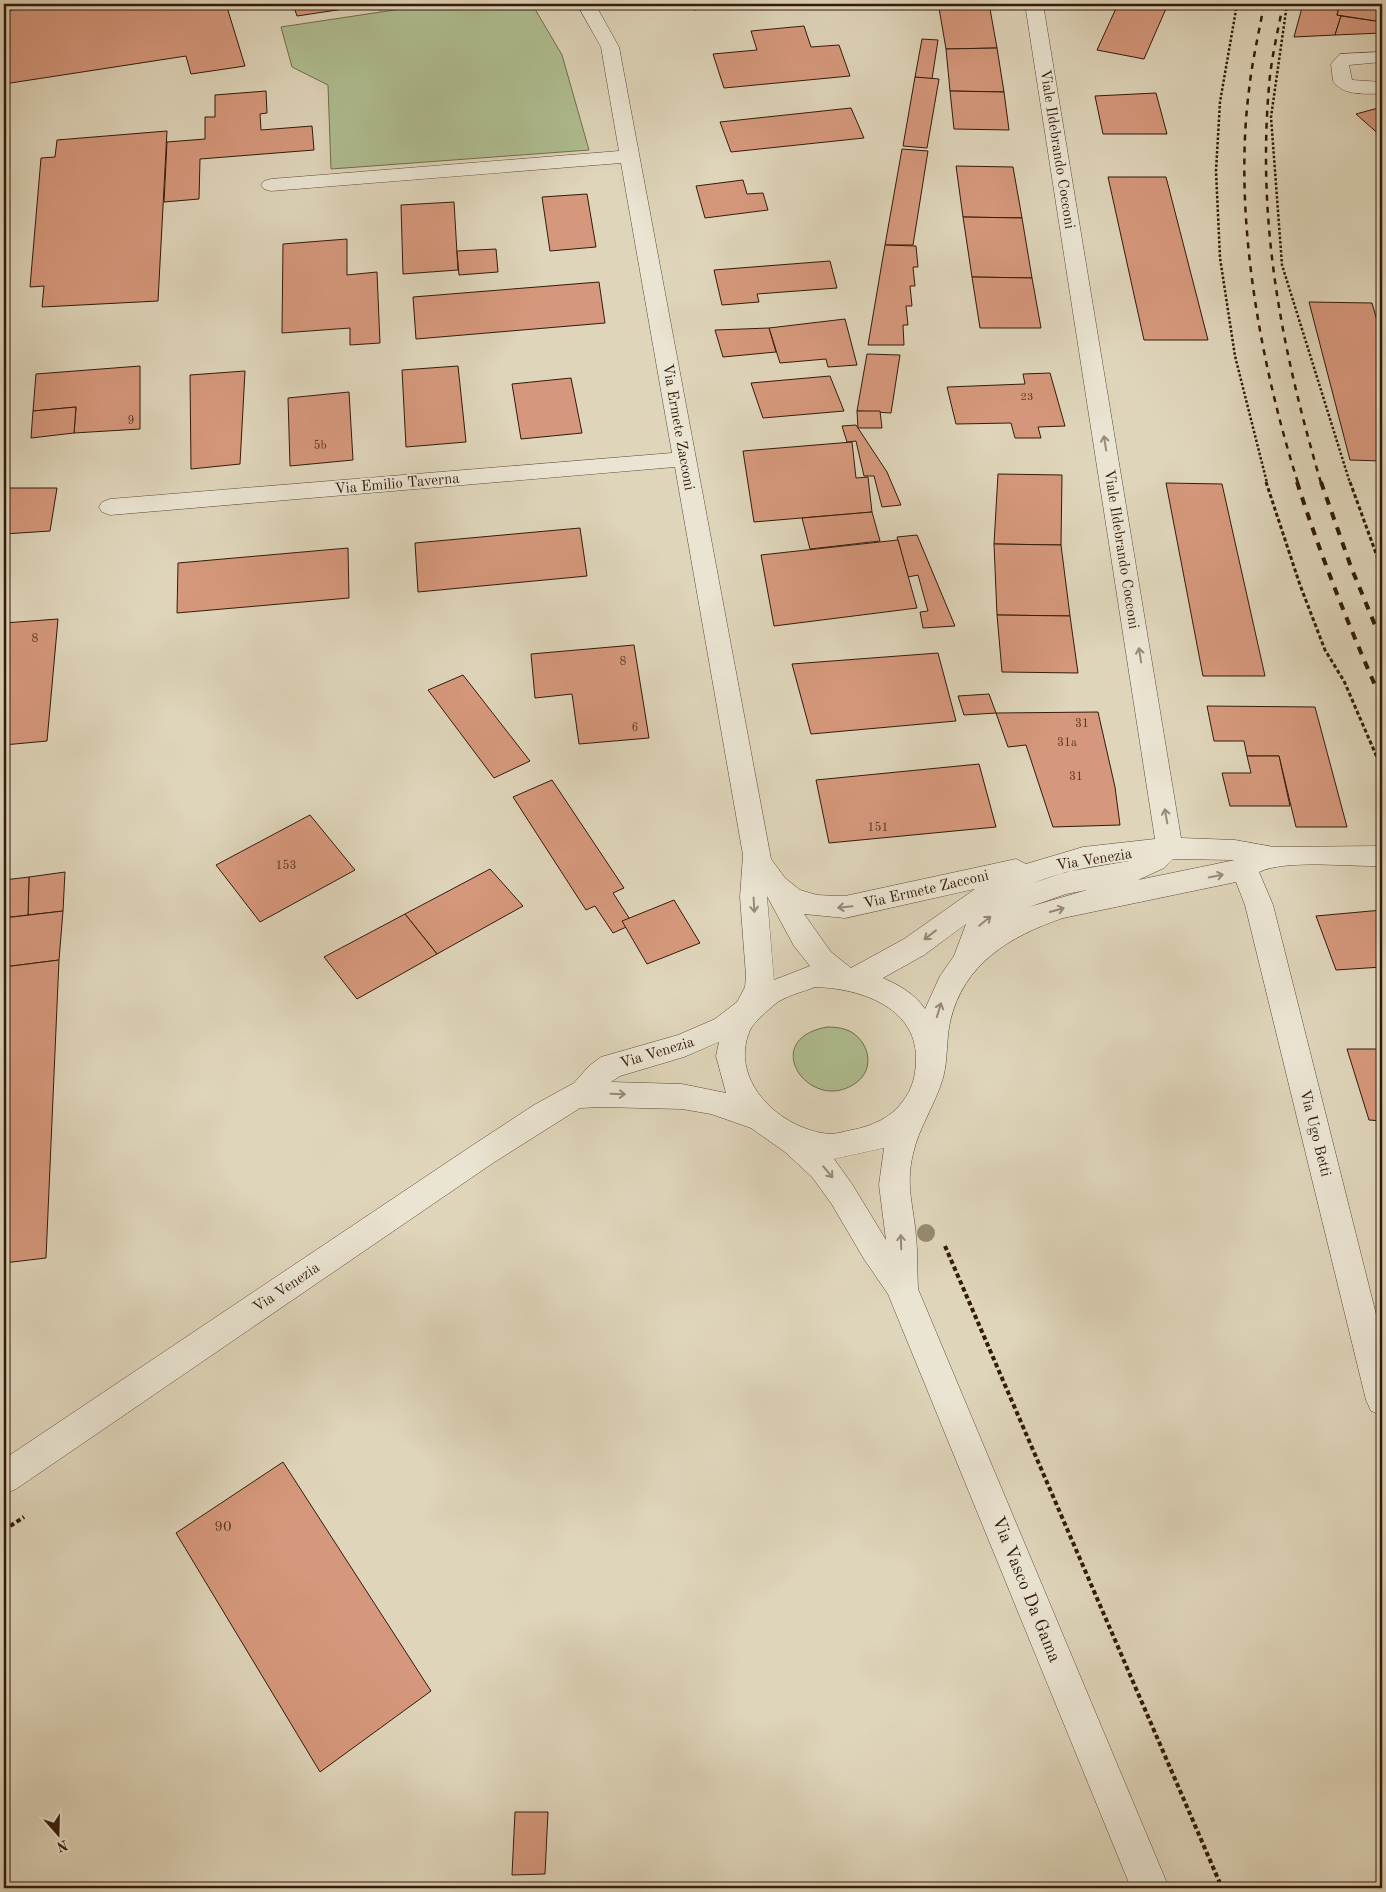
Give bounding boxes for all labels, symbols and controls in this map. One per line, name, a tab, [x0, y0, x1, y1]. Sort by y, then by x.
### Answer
street label: Viale Ildebrando Cocconi	[1037, 68, 1077, 230]
street label: Via Ermete Zacconi	[659, 363, 696, 492]
house number: 23	[1021, 392, 1033, 403]
house number: 9	[128, 415, 134, 427]
one-way arrow	[1100, 436, 1110, 452]
house number: 5b	[313, 439, 327, 452]
street label: Viale Ildebrando Cocconi	[1101, 468, 1141, 630]
street label: Via Emilio Taverna	[334, 472, 461, 497]
house number: 8	[32, 633, 39, 645]
one-way arrow	[1134, 648, 1144, 664]
house number: 8	[620, 656, 627, 668]
house number: 31	[1075, 718, 1089, 730]
house number: 6	[632, 722, 639, 734]
house number: 31a	[1057, 737, 1077, 749]
house number: 31	[1069, 771, 1083, 783]
one-way arrow	[1161, 808, 1171, 824]
house number: 151	[868, 821, 888, 834]
street label: Via Venezia	[1055, 847, 1134, 874]
house number: 153	[276, 859, 296, 872]
street label: Via Ermete Zacconi	[862, 869, 990, 912]
one-way arrow	[1208, 870, 1224, 880]
one-way arrow	[750, 896, 759, 912]
one-way arrow	[838, 902, 854, 912]
one-way arrow	[1049, 905, 1065, 914]
one-way arrow	[979, 915, 992, 926]
one-way arrow	[924, 929, 937, 940]
one-way arrow	[934, 1002, 944, 1018]
street label: Via Venezia	[619, 1035, 697, 1072]
street label: Via Ugo Betti	[1296, 1088, 1333, 1178]
one-way arrow	[610, 1089, 626, 1099]
one-way arrow	[822, 1165, 833, 1178]
one-way arrow	[896, 1234, 906, 1250]
street label: Via Venezia	[251, 1260, 323, 1316]
street label: Via Vasco Da Gama	[989, 1514, 1064, 1665]
house number: 90	[214, 1520, 232, 1535]
north arrow	[32, 1810, 82, 1860]
text: N	[54, 1837, 70, 1854]

